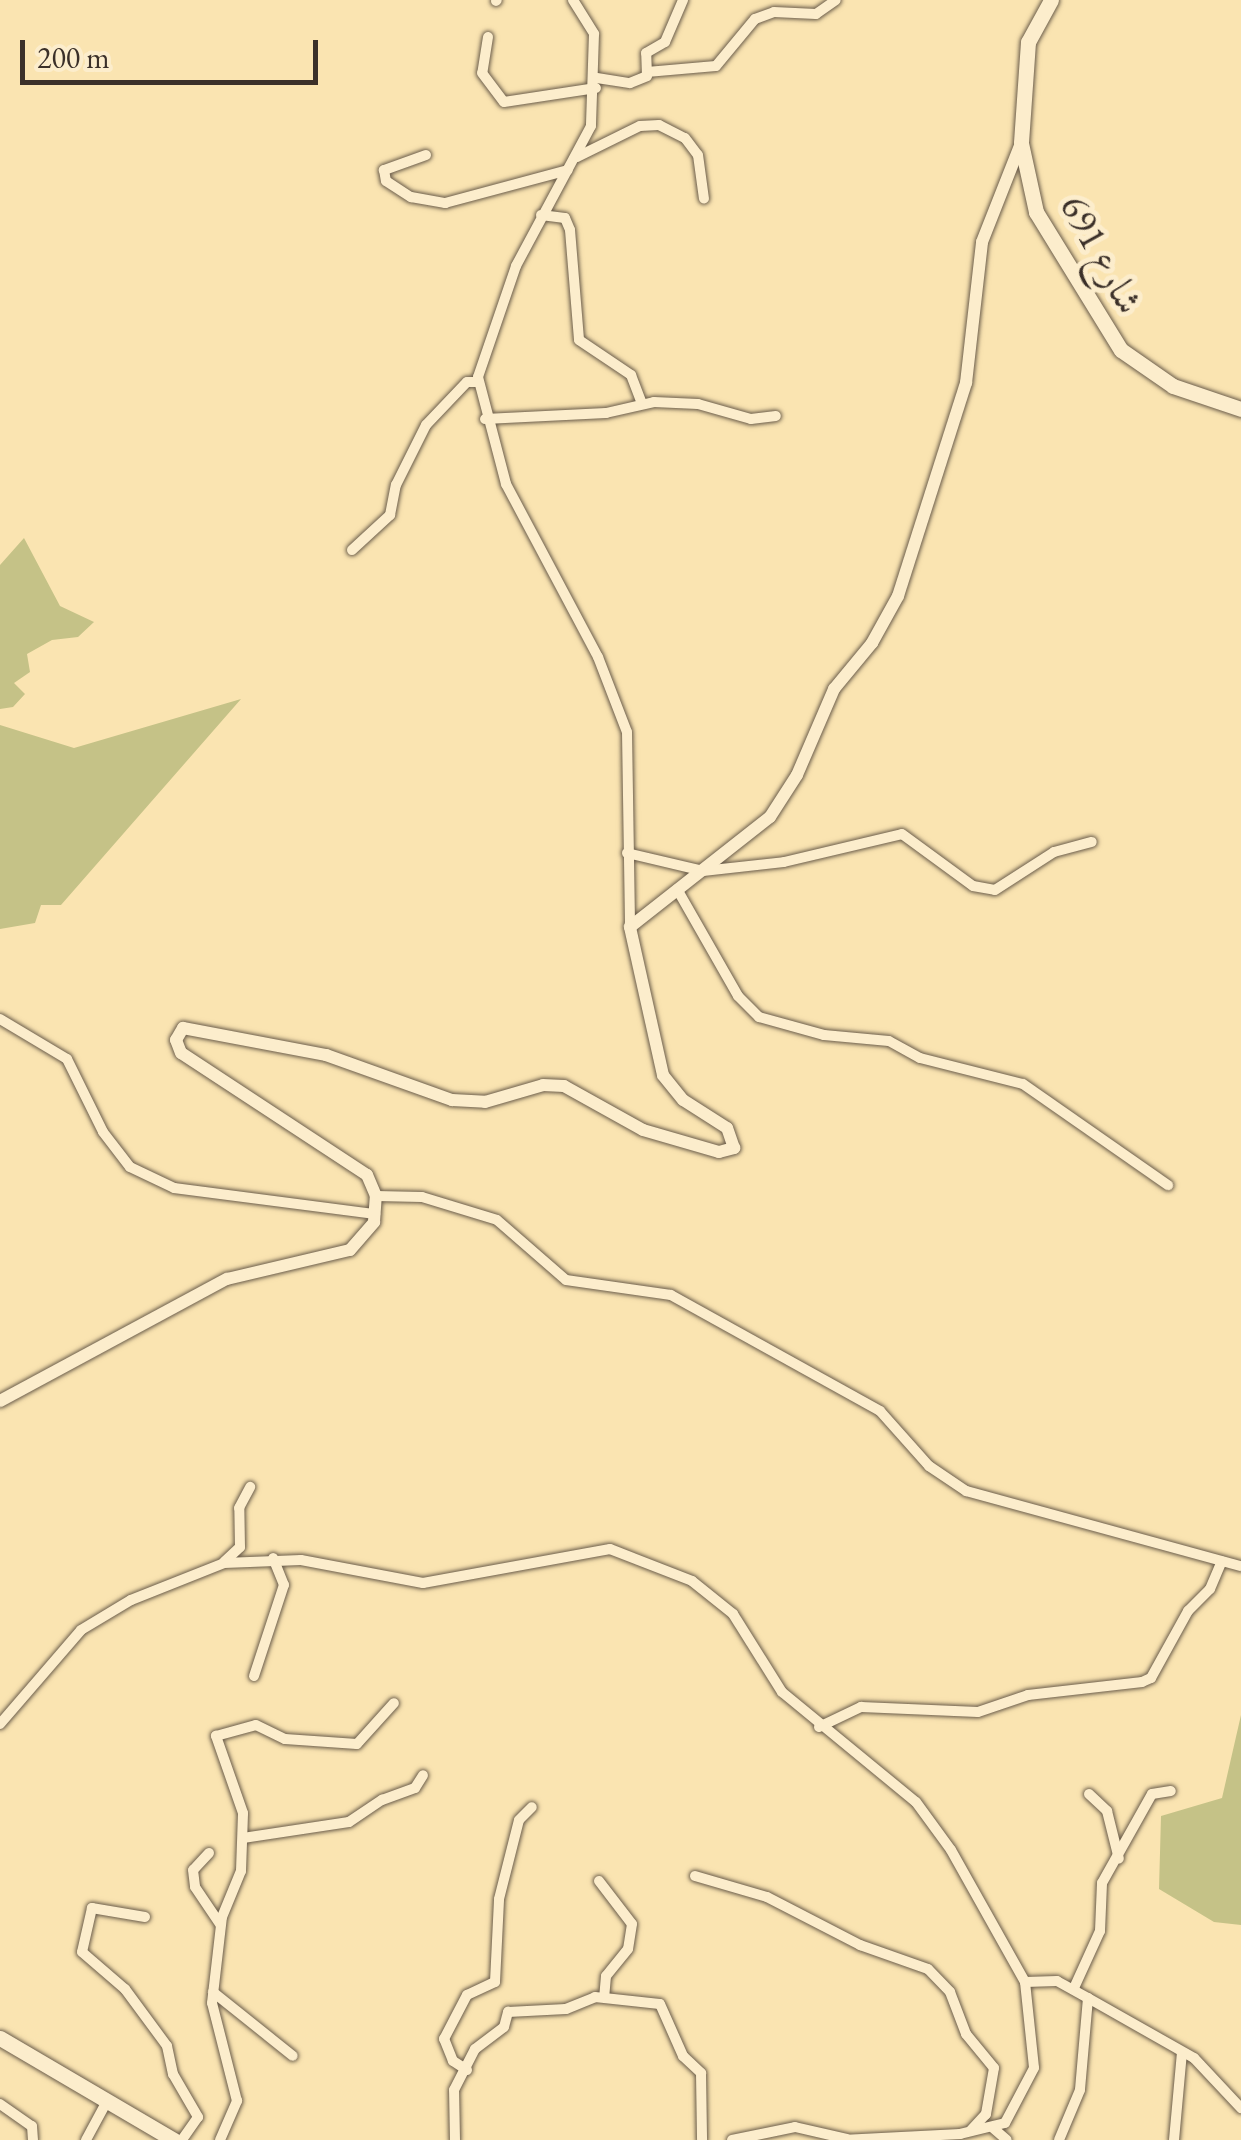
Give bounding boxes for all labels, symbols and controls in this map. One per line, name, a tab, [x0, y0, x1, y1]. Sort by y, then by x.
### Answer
scale bar	[25, 20, 322, 82]
text: 200 m	[37, 38, 110, 77]
street label: شارع 691	[1051, 187, 1153, 321]

